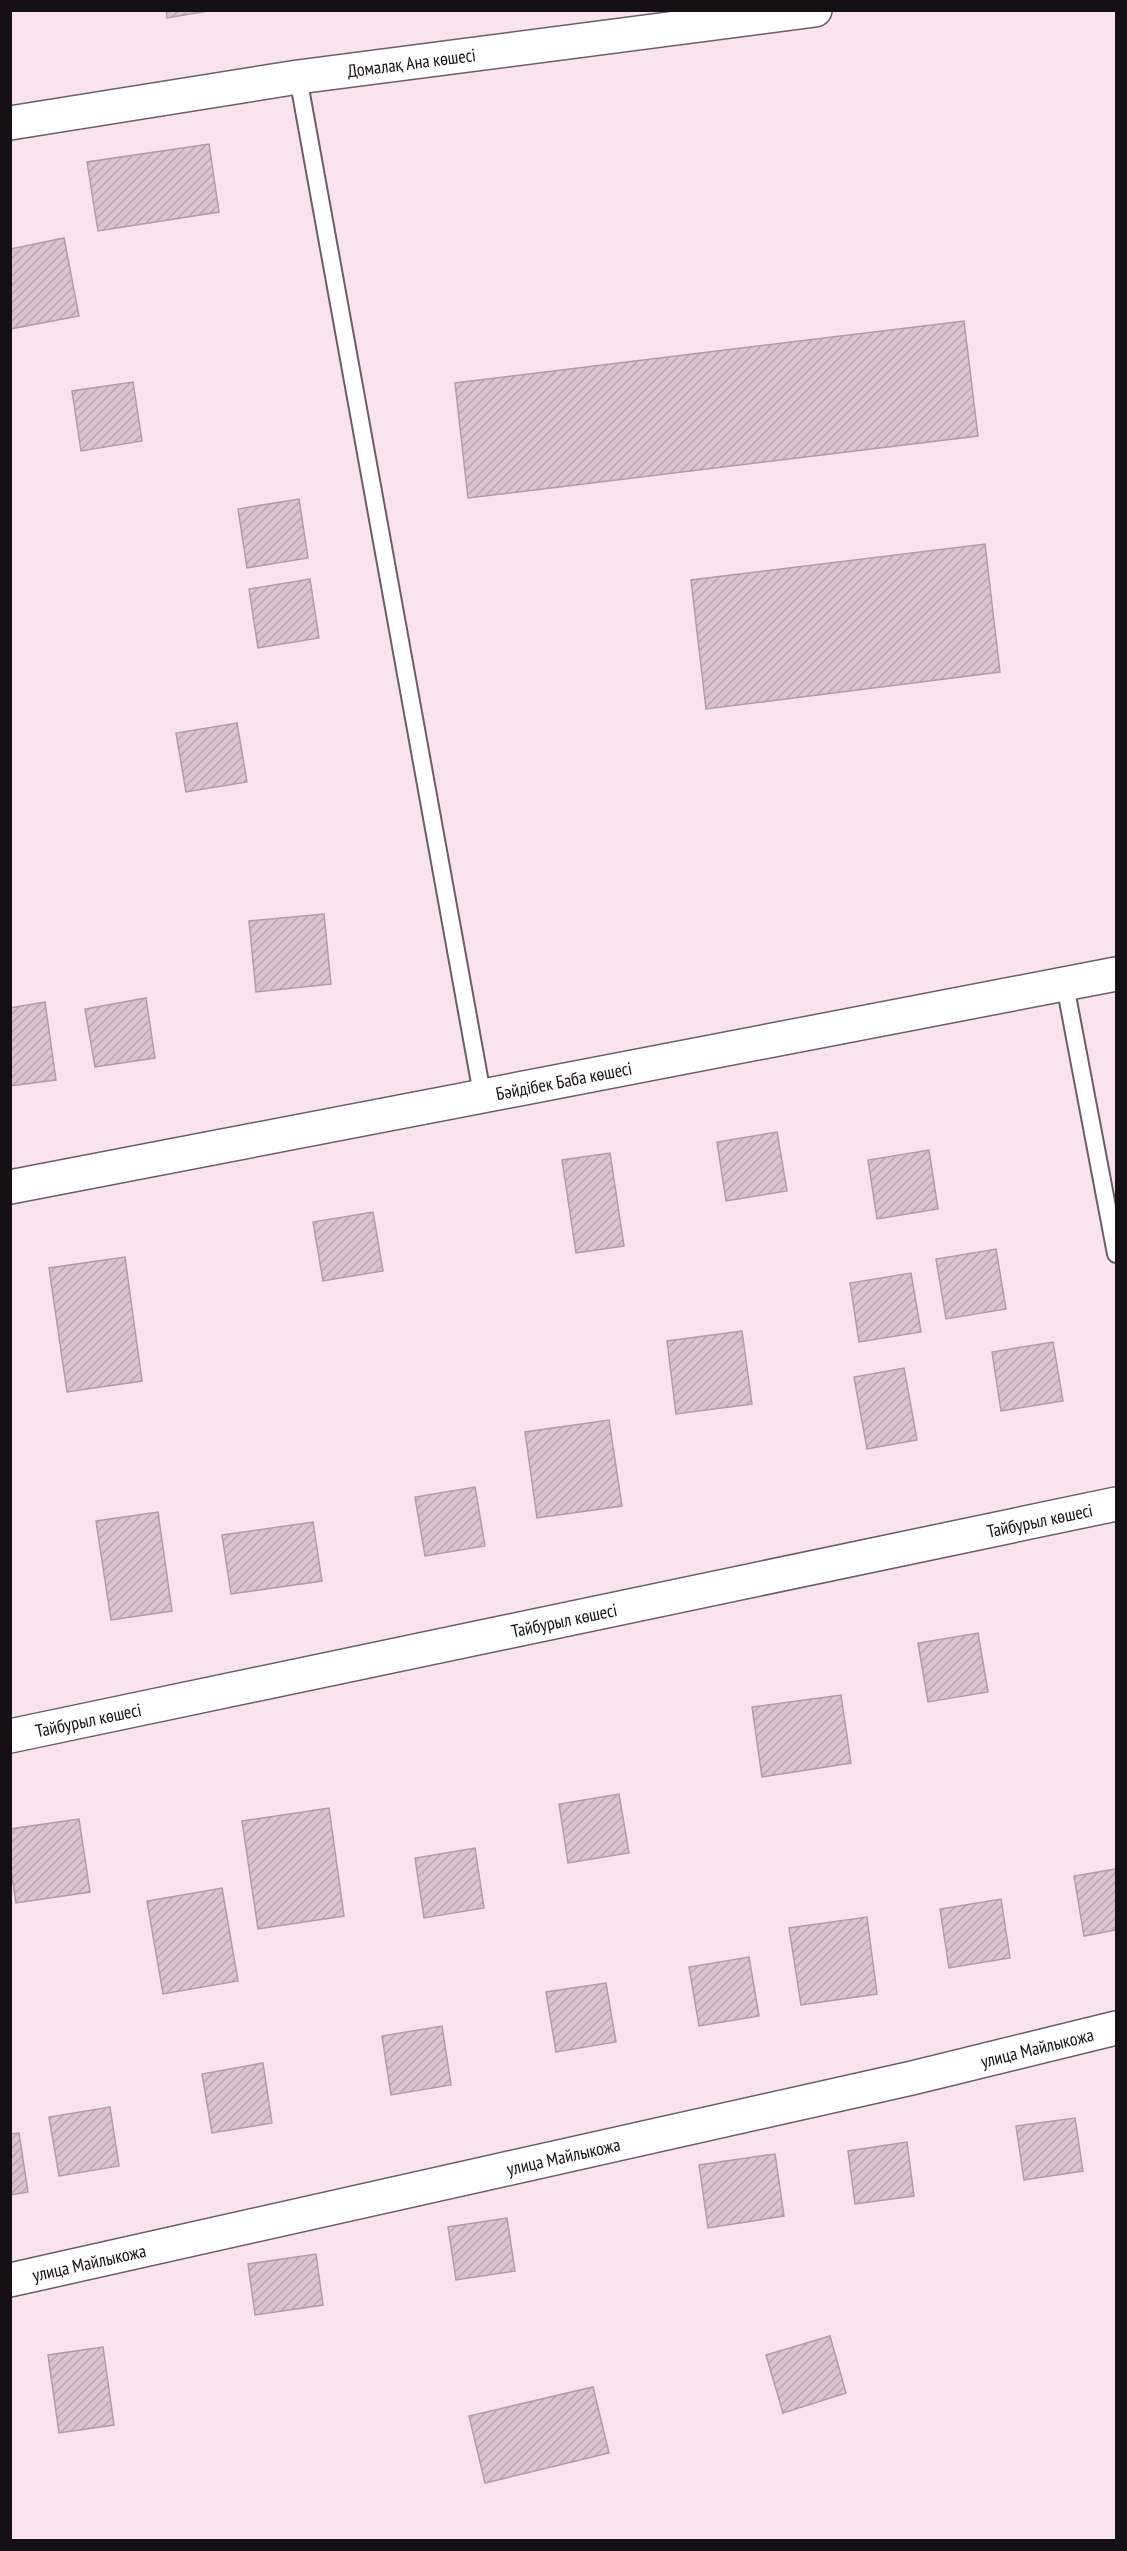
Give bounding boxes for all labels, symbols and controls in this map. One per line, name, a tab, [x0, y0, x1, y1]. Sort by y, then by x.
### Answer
street label: Домалақ Ана көшесі	[346, 43, 477, 82]
street label: Бәйдібек Баба көшесі	[494, 1056, 634, 1105]
street label: Тайбурыл көшесі	[985, 1498, 1095, 1542]
street label: Тайбурыл көшесі	[509, 1598, 619, 1642]
street label: Тайбурыл көшесі	[33, 1697, 143, 1742]
street label: улица Майлыкожа	[978, 2022, 1096, 2072]
street label: улица Майлыкожа	[504, 2132, 622, 2180]
street label: улица Майлыкожа	[30, 2238, 148, 2286]

